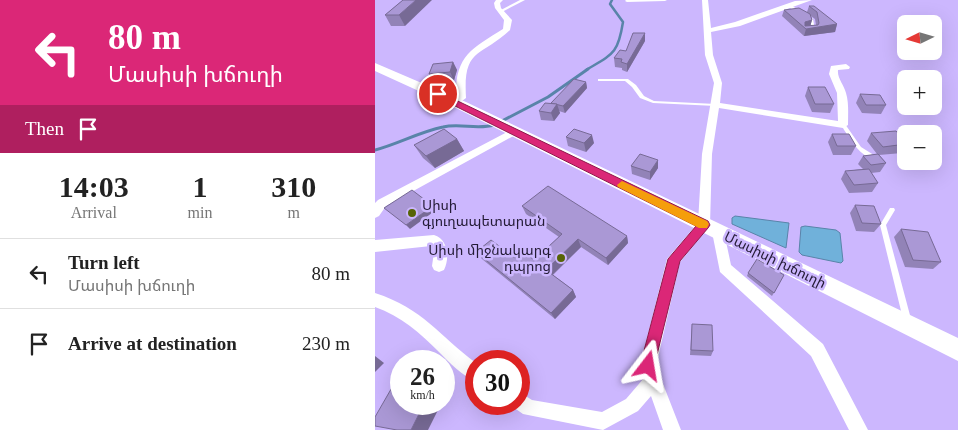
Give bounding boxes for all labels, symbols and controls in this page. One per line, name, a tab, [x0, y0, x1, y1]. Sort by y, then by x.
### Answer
north arrow	[897, 15, 943, 60]
map controls	[897, 15, 942, 170]
text: 80 m	[108, 18, 181, 57]
icon: left	[25, 20, 90, 85]
text: Մասիսի խճուղի	[108, 62, 283, 87]
button: +	[897, 70, 942, 115]
pin	[417, 73, 459, 115]
icon: arrive	[424, 80, 452, 108]
icon: arrive	[74, 115, 102, 143]
text: Then	[25, 118, 64, 139]
button: −	[897, 125, 942, 170]
text: 14:03	[59, 170, 129, 203]
text: 1	[192, 170, 207, 203]
text: 310	[271, 170, 316, 203]
place label: Սիսի գյուղապետարան	[422, 198, 545, 229]
text: Arrival	[71, 204, 117, 221]
text: min	[188, 204, 212, 221]
text: m	[287, 204, 300, 221]
marker: Սիսի գյուղապետարան	[406, 207, 418, 219]
street label: Մասիսի խճուղի	[722, 229, 828, 291]
place label: Սիսի միջնակարգ դպրոց	[428, 243, 551, 274]
text: Turn left	[68, 252, 140, 273]
marker: Սիսի միջնակարգ դպրոց	[555, 252, 567, 264]
icon: left	[25, 260, 53, 288]
text: 80 m	[311, 263, 350, 284]
text: Մասիսի խճուղի	[68, 277, 195, 294]
icon: arrive	[25, 330, 53, 358]
text: Arrive at destination	[68, 333, 237, 354]
text: 230 m	[302, 333, 350, 354]
position arrow	[621, 339, 673, 391]
speed limit sign: 30	[465, 350, 530, 415]
text: 26	[410, 363, 435, 390]
text: km/h	[410, 388, 435, 402]

